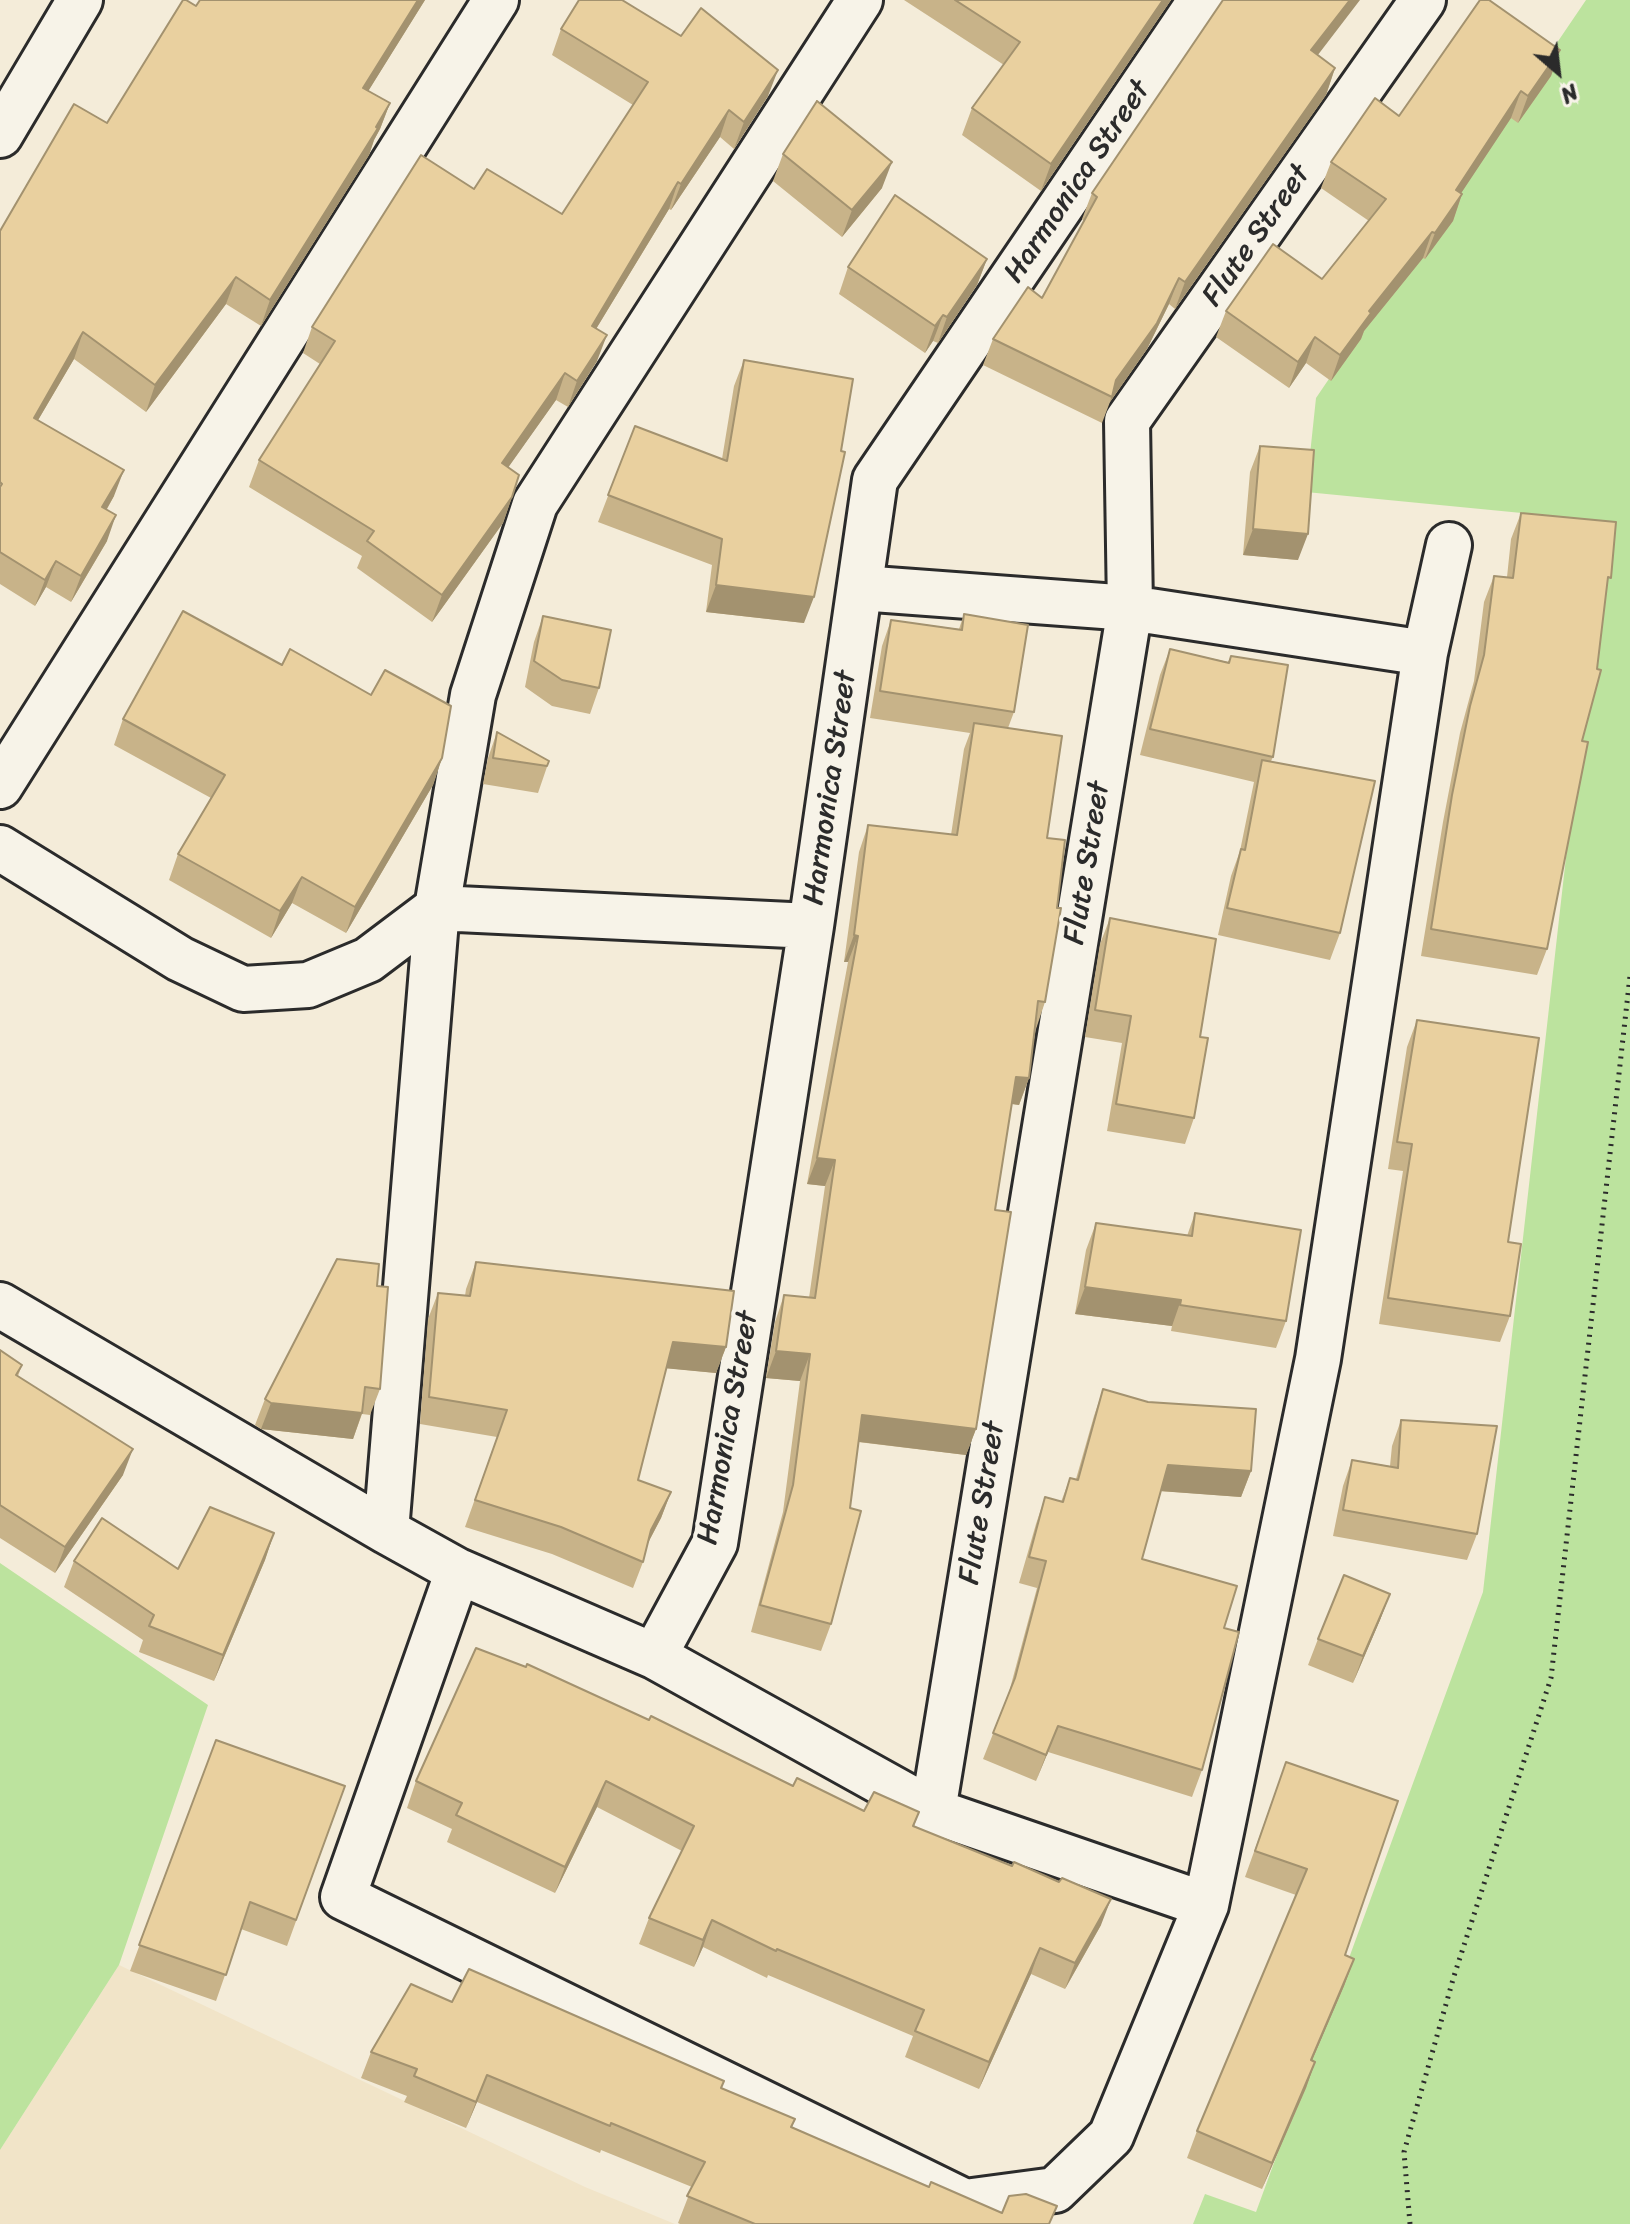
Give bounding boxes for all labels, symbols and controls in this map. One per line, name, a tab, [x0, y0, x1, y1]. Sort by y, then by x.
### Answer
north arrow	[1518, 32, 1598, 112]
text: N	[1554, 73, 1585, 114]
street label: Harmonica Street	[997, 74, 1159, 290]
street label: Flute Street	[1195, 158, 1319, 314]
street label: Harmonica Street	[797, 668, 865, 908]
street label: Flute Street	[1057, 779, 1119, 947]
street label: Harmonica Street	[691, 1308, 767, 1548]
street label: Flute Street	[952, 1419, 1014, 1587]

